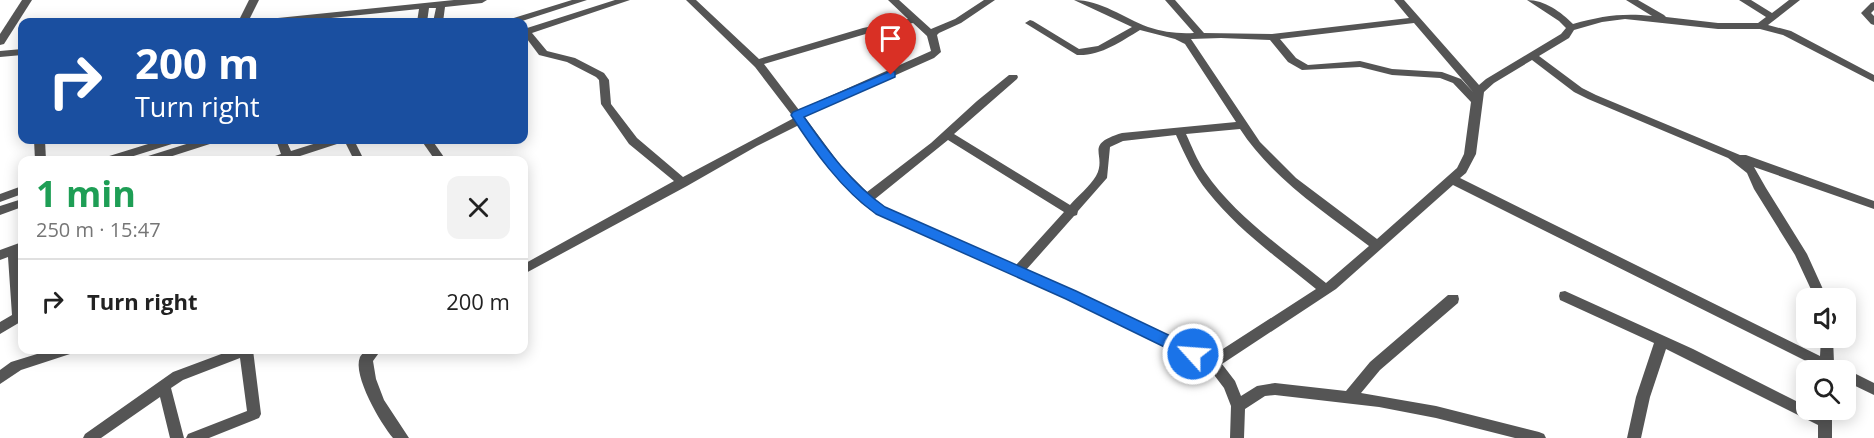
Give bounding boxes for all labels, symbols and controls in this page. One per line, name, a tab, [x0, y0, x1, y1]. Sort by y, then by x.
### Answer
pin	[865, 13, 916, 75]
icon: arrive	[874, 22, 907, 55]
text: 200 m	[135, 34, 259, 91]
icon: right	[36, 42, 114, 120]
text: Turn right	[135, 88, 260, 125]
text: 1 min	[36, 169, 136, 218]
button: close	[447, 176, 510, 239]
text: 250 m · 15:47	[36, 216, 161, 243]
icon: right	[36, 285, 69, 318]
text: Turn right	[87, 286, 198, 316]
text: 200 m	[446, 286, 510, 316]
map controls	[1796, 288, 1856, 420]
button: sound	[1796, 288, 1856, 348]
position arrow	[1161, 322, 1225, 386]
button: search	[1796, 360, 1856, 420]

